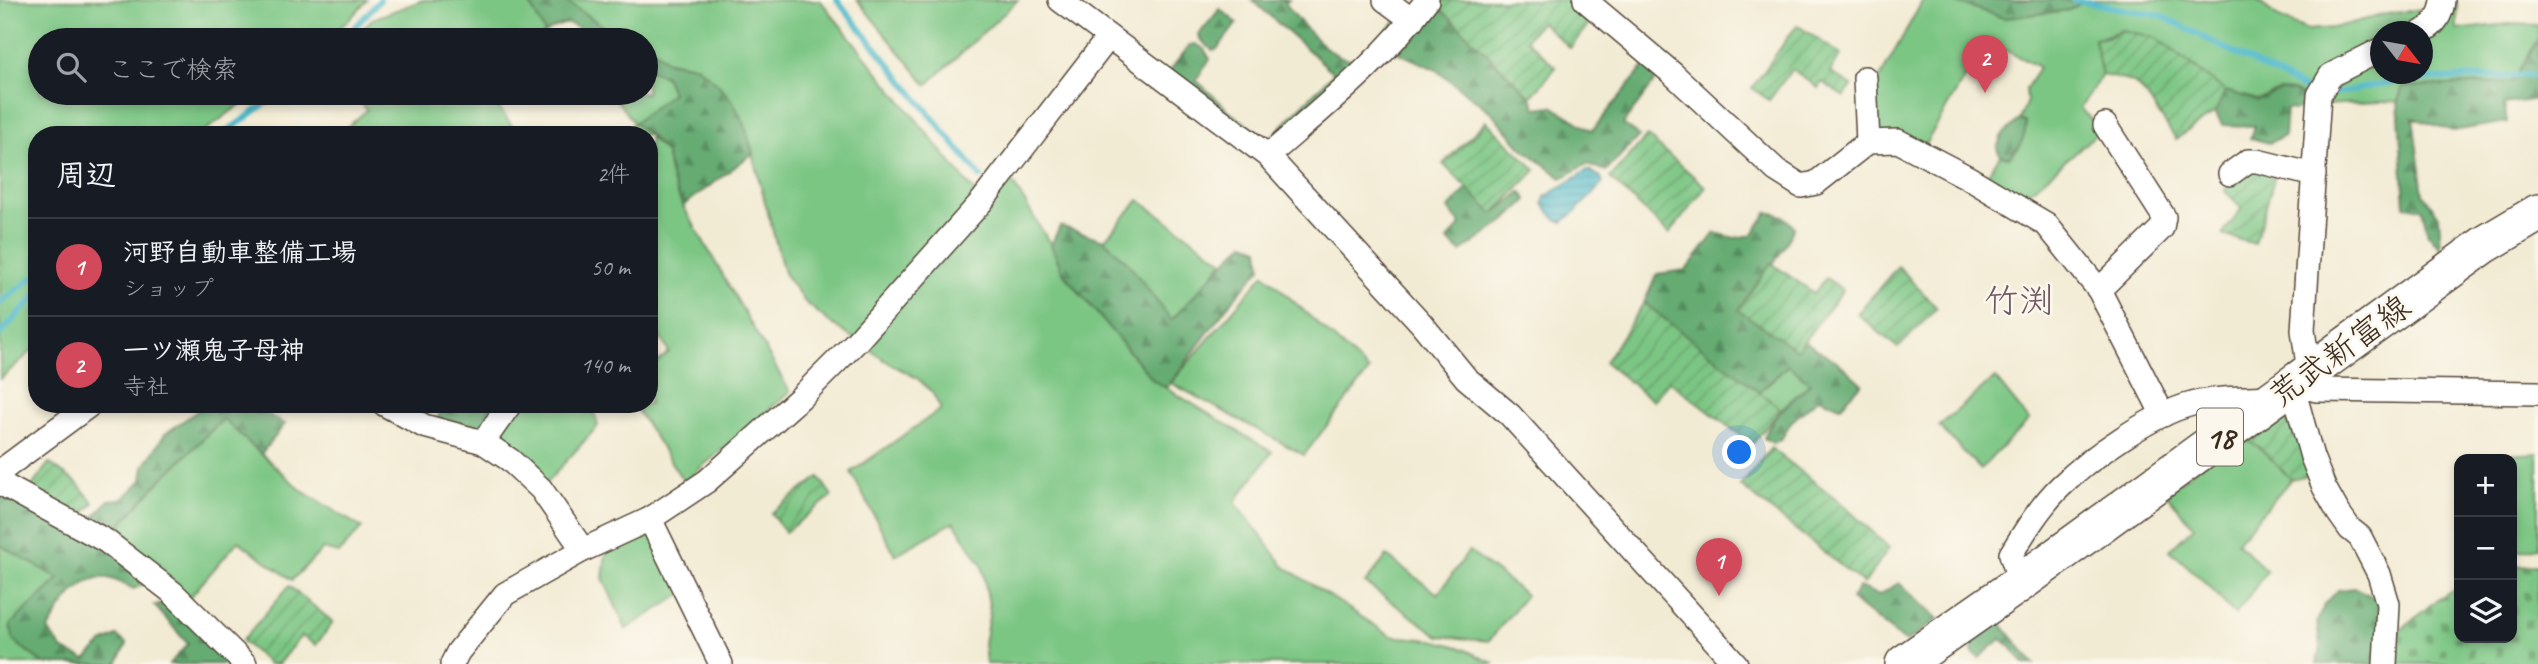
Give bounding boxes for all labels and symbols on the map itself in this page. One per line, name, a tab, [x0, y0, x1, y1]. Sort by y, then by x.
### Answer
north arrow	[2370, 21, 2433, 84]
pin: 2	[1962, 35, 2008, 93]
district label: 竹渕	[1984, 278, 2054, 323]
street label: 荒武新富線	[2261, 285, 2419, 416]
road number: 18	[2197, 408, 2243, 466]
your location	[1722, 435, 1756, 469]
pin: 1	[1696, 538, 1742, 596]

